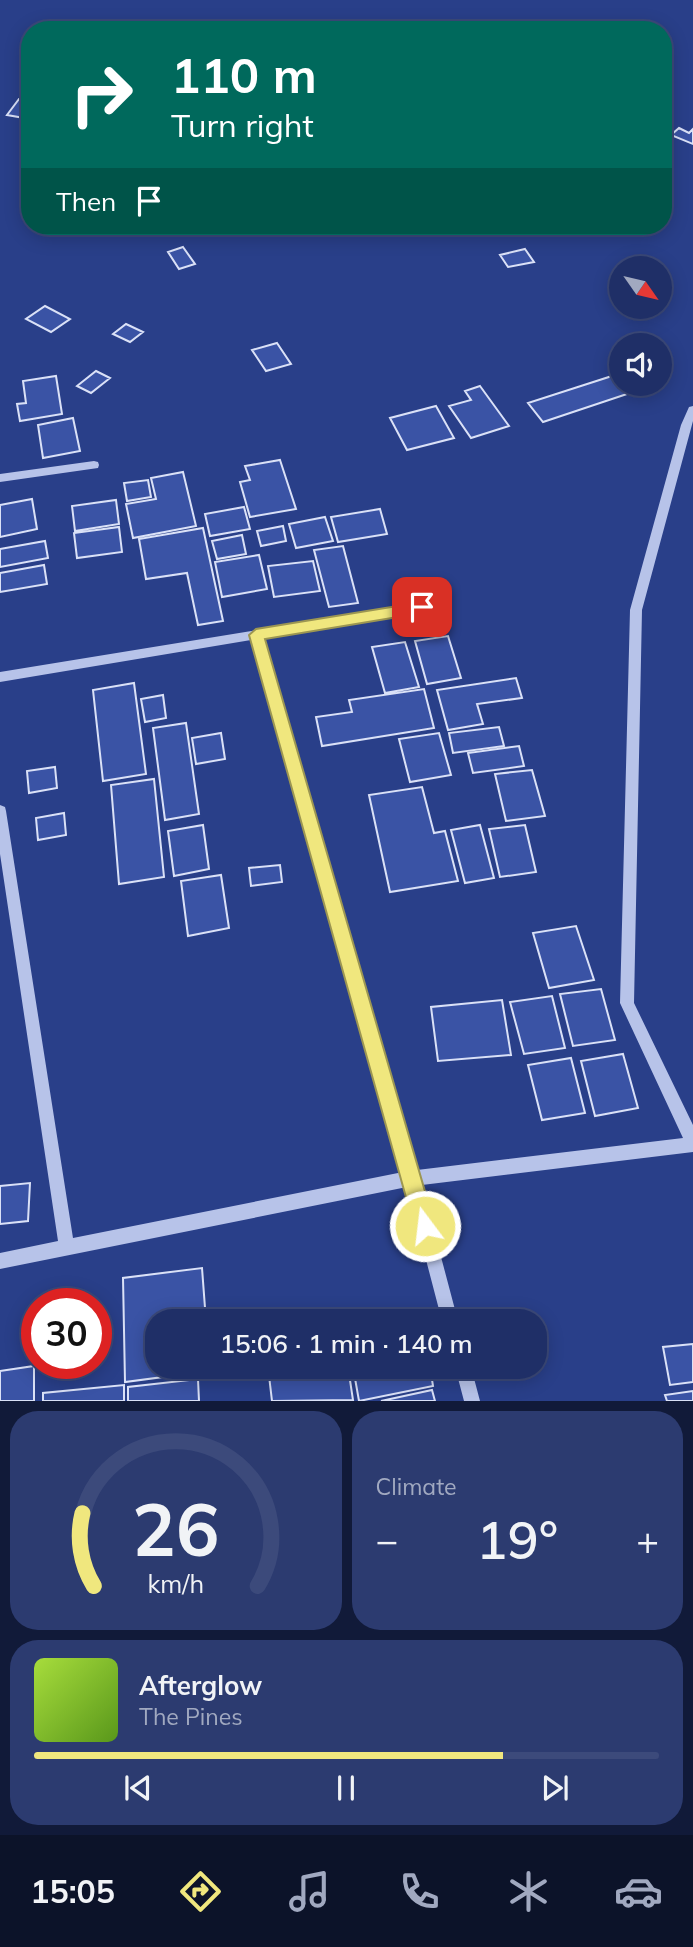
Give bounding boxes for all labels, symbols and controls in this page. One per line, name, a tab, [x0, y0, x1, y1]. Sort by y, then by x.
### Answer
text: 110 m	[171, 44, 317, 105]
icon: right	[56, 49, 147, 140]
text: Turn right	[171, 105, 314, 145]
icon: arrive	[130, 182, 168, 220]
text: Then	[56, 185, 116, 218]
north arrow	[609, 256, 672, 318]
map controls	[609, 256, 672, 396]
button: sound	[609, 333, 672, 396]
pin	[392, 577, 452, 637]
icon: arrive	[403, 588, 441, 626]
position arrow	[388, 1189, 462, 1263]
speed limit sign: 30	[21, 1288, 112, 1379]
text: 15:06 · 1 min · 140 m	[219, 1327, 473, 1360]
text: Climate	[376, 1472, 457, 1501]
text: 26	[132, 1484, 219, 1575]
text: 19°	[476, 1507, 558, 1572]
text: −	[376, 1516, 398, 1564]
text: +	[636, 1516, 659, 1564]
text: km/h	[147, 1568, 204, 1599]
text: Afterglow	[139, 1669, 262, 1702]
text: The Pines	[139, 1702, 243, 1731]
icon: previous	[119, 1769, 157, 1807]
icon: pause	[327, 1769, 365, 1807]
icon: next	[536, 1769, 574, 1807]
icon: directions	[176, 1867, 225, 1916]
icon: music	[285, 1867, 334, 1916]
icon: phone	[395, 1867, 444, 1916]
icon: climate	[504, 1867, 553, 1916]
icon: car	[614, 1867, 663, 1916]
text: 15:05	[30, 1871, 115, 1911]

